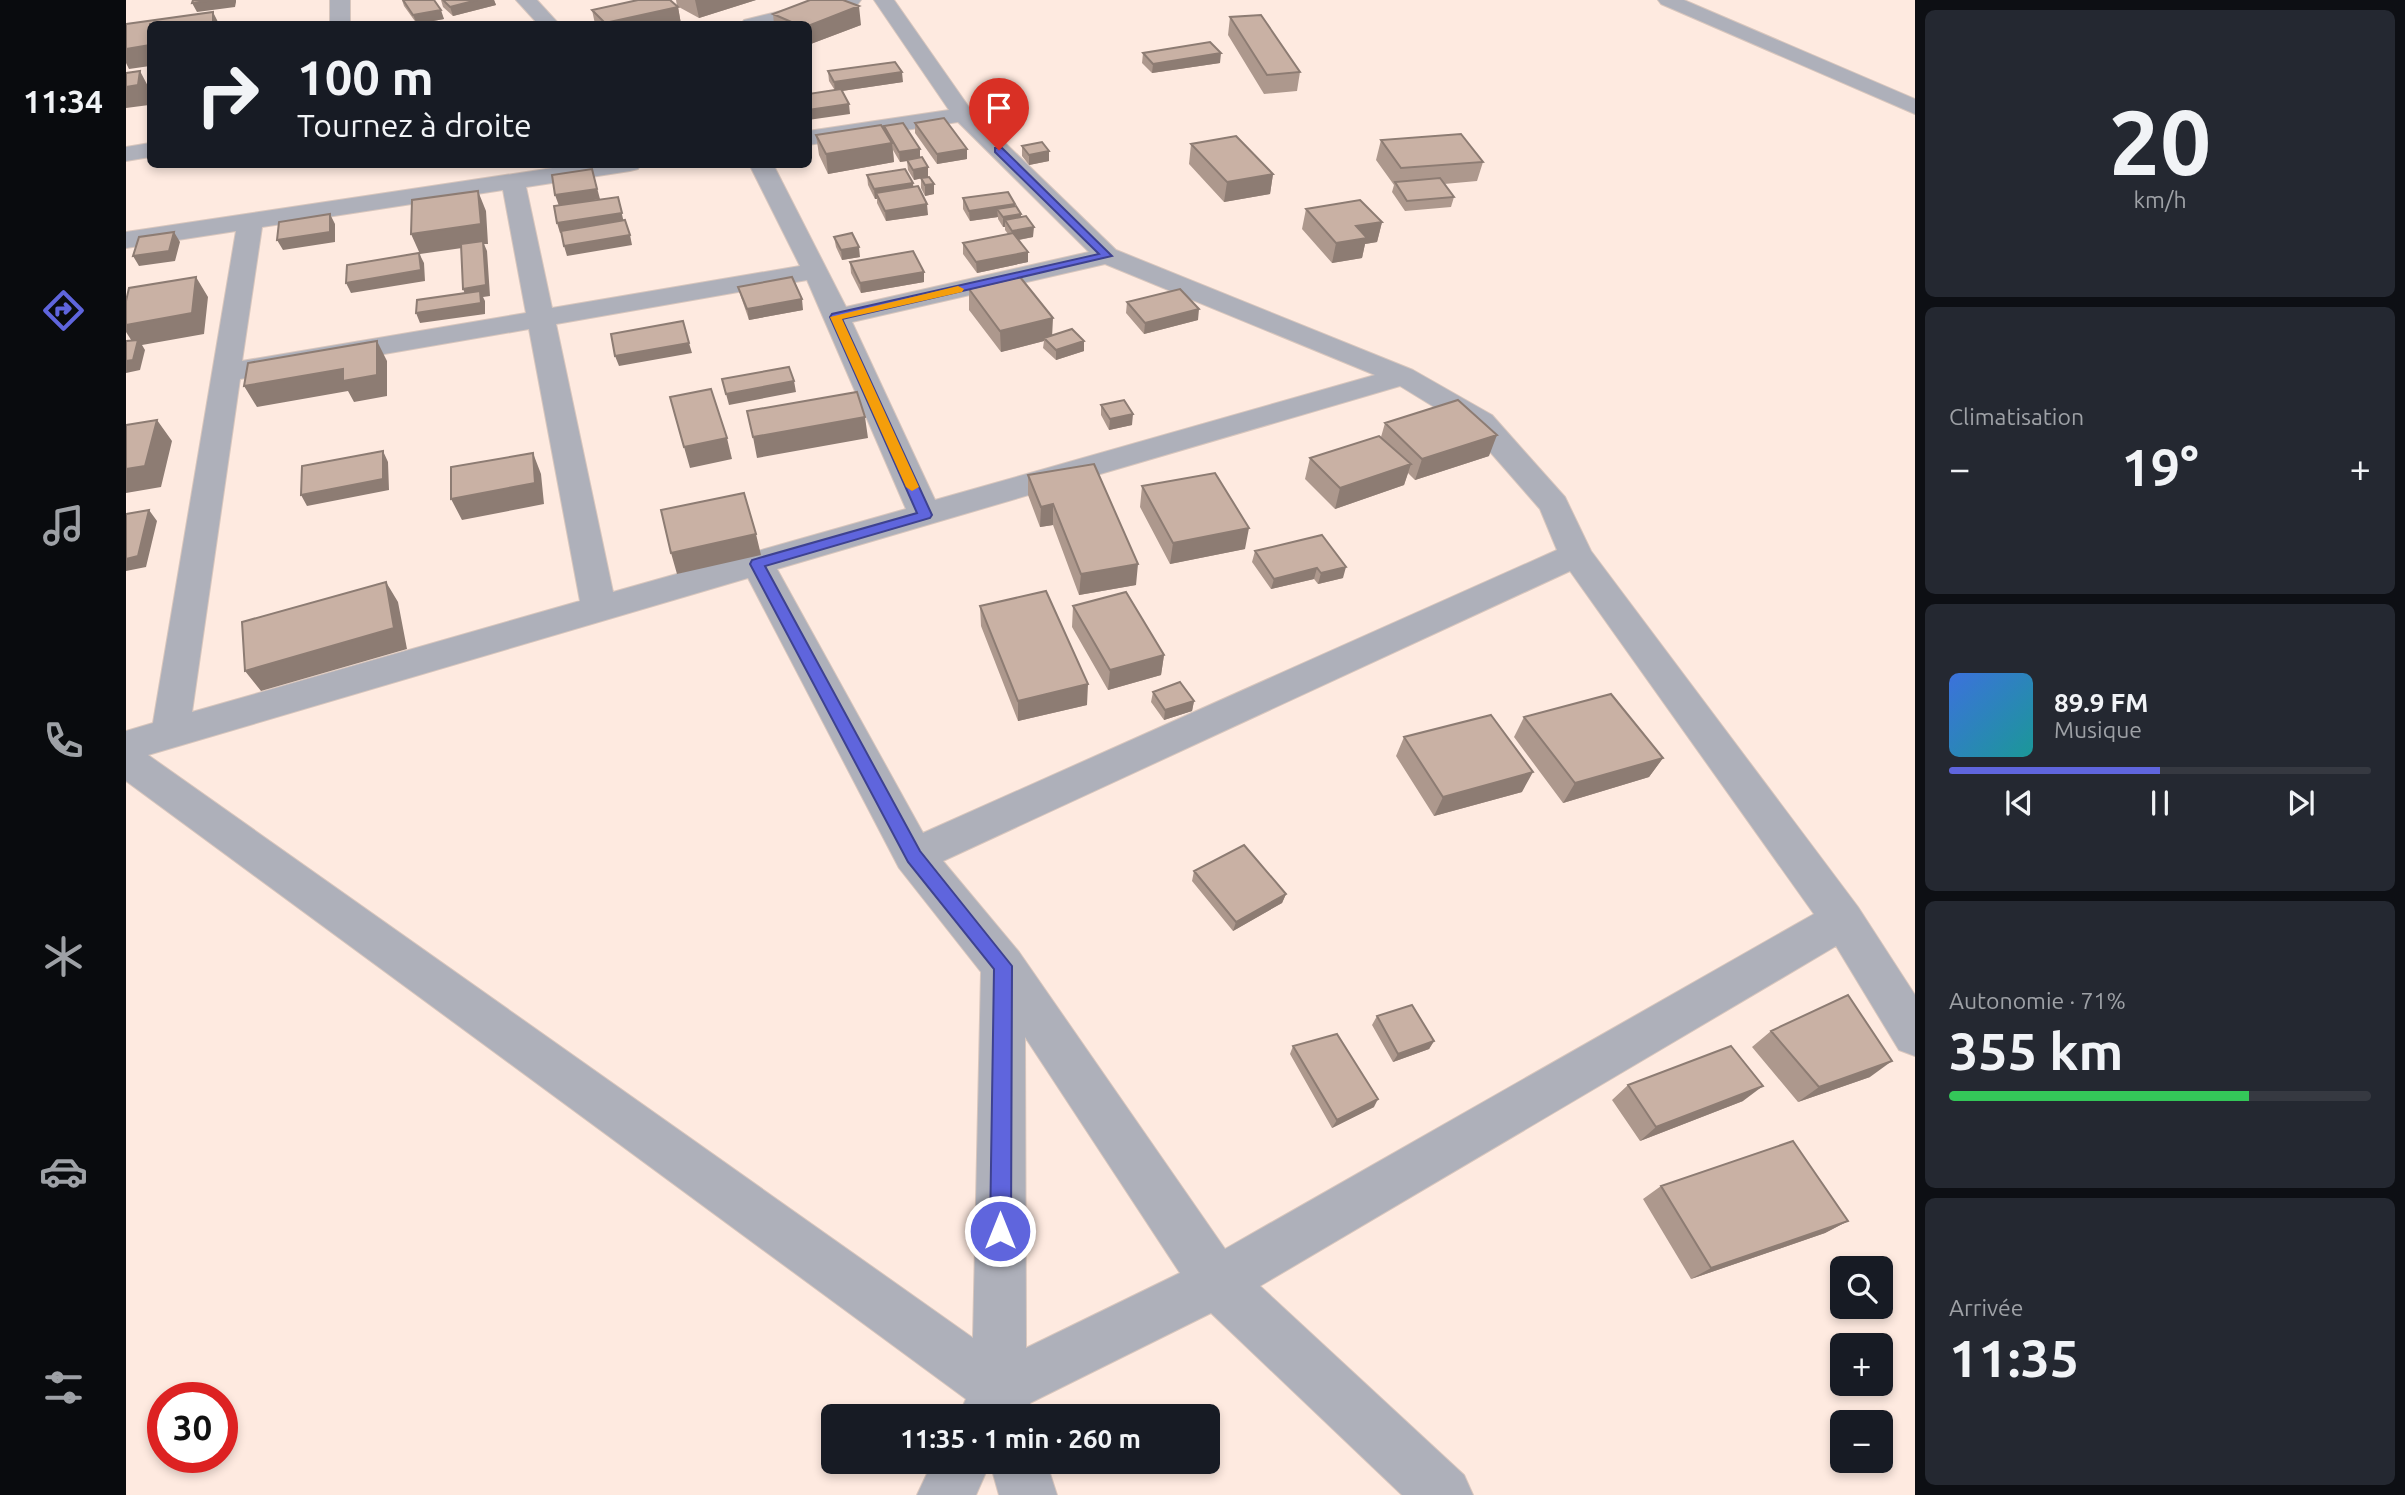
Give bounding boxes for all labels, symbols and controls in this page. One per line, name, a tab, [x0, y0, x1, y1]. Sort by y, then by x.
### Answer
icon: right	[182, 49, 273, 140]
text: 100 m	[297, 49, 434, 104]
pin	[969, 78, 1029, 150]
text: 11:34	[23, 83, 103, 119]
icon: arrive	[980, 89, 1018, 127]
text: 20	[2109, 90, 2211, 192]
text: Tournez à droite	[297, 107, 532, 143]
text: km/h	[2133, 187, 2187, 212]
icon: directions	[39, 286, 88, 335]
text: Climatisation	[1949, 404, 2084, 429]
text: 19°	[2121, 438, 2199, 496]
text: −	[1949, 447, 1970, 489]
text: +	[2350, 447, 2371, 489]
icon: music	[39, 501, 88, 550]
text: 89.9 FM	[2054, 688, 2148, 717]
icon: phone	[39, 716, 88, 765]
text: Musique	[2054, 717, 2142, 742]
icon: previous	[2000, 784, 2038, 822]
icon: pause	[2141, 784, 2179, 822]
icon: next	[2282, 784, 2320, 822]
icon: climate	[39, 932, 88, 981]
text: Autonomie · 71%	[1949, 988, 2126, 1013]
text: 355 km	[1949, 1022, 2123, 1080]
icon: car	[39, 1147, 88, 1196]
position arrow	[963, 1194, 1037, 1268]
map controls	[1830, 1256, 1893, 1473]
button: search	[1830, 1256, 1893, 1319]
text: Arrivée	[1949, 1295, 2024, 1320]
text: 11:35	[1949, 1329, 2079, 1387]
button: +	[1830, 1333, 1893, 1396]
icon: filters	[39, 1363, 88, 1412]
speed limit sign: 30	[147, 1382, 238, 1473]
button: −	[1830, 1410, 1893, 1473]
text: 11:35 · 1 min · 260 m	[900, 1424, 1141, 1453]

